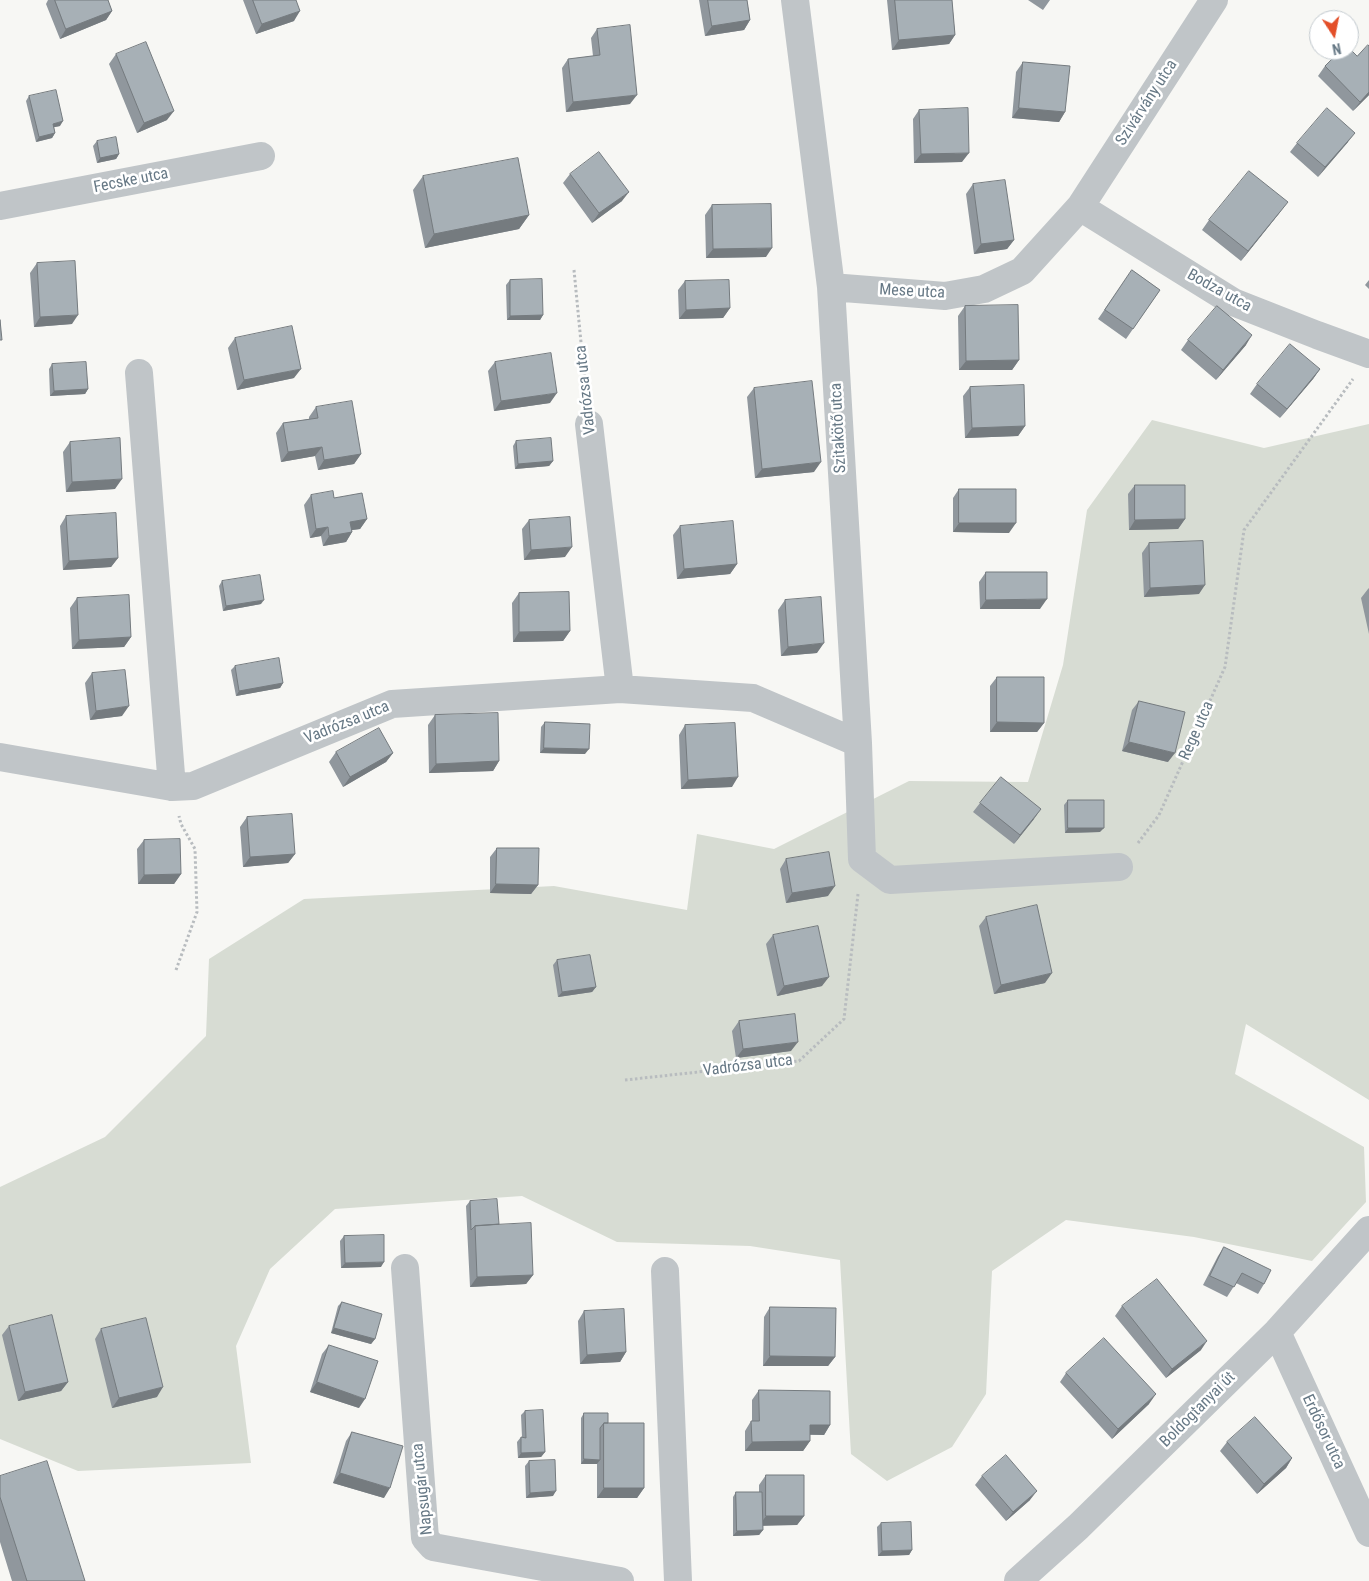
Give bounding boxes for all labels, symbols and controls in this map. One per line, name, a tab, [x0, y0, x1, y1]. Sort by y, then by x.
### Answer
north arrow	[1309, 10, 1359, 60]
text: N	[1331, 40, 1342, 57]
street label: Szivárvány utca	[1112, 57, 1182, 149]
street label: Fecske utca	[92, 164, 170, 198]
street label: Bodza utca	[1183, 265, 1255, 317]
street label: Mese utca	[879, 281, 945, 303]
street label: Vadrózsa utca	[572, 344, 600, 436]
street label: Szitakötő utca	[827, 382, 851, 474]
street label: Vadrózsa utca	[302, 697, 392, 749]
street label: Rege utca	[1176, 699, 1218, 763]
street label: Vadrózsa utca	[702, 1051, 794, 1081]
street label: Boldogtanyai út	[1156, 1368, 1240, 1452]
street label: Erdősor utca	[1297, 1392, 1349, 1472]
street label: Napsugár utca	[409, 1442, 437, 1536]

